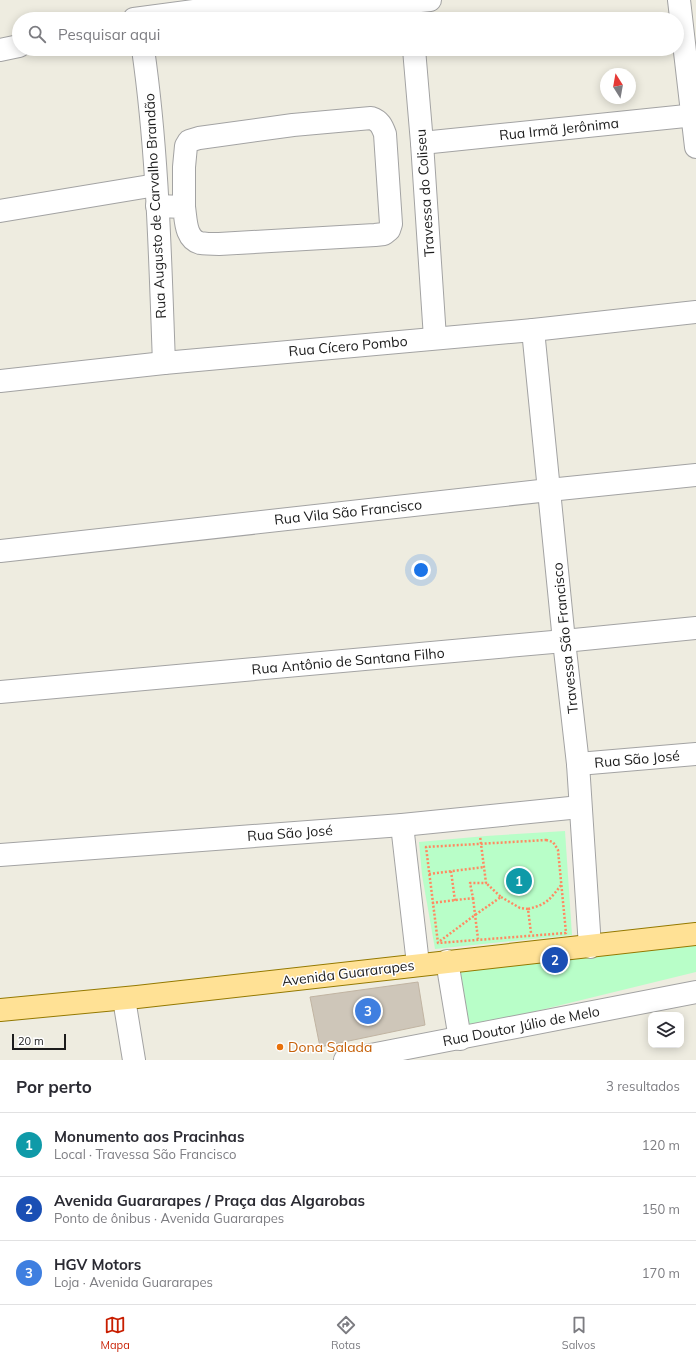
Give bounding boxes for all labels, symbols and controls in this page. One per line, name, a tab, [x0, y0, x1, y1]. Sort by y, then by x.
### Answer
search box	[12, 12, 684, 56]
icon: search	[26, 23, 48, 45]
text: Pesquisar aqui	[58, 25, 160, 44]
north arrow	[600, 68, 636, 104]
street label: Rua Augusto de Carvalho Brandão	[140, 93, 170, 319]
street label: Rua Irmã Jerônima	[498, 114, 620, 144]
street label: Travessa do Coliseu	[412, 129, 438, 257]
street label: Rua Cícero Pombo	[288, 332, 408, 360]
street label: Rua Vila São Francisco	[273, 495, 423, 529]
your location	[411, 560, 431, 580]
street label: Travessa São Francisco	[548, 562, 582, 714]
street label: Rua Antônio de Santana Filho	[251, 644, 445, 678]
street label: Rua São José	[594, 746, 680, 772]
street label: Rua São José	[247, 821, 333, 845]
pin: 1	[506, 866, 532, 896]
pin: 2	[542, 945, 568, 975]
street label: Avenida Guararapes	[281, 956, 415, 990]
pin: 3	[355, 996, 381, 1026]
street label: Rua Doutor Júlio de Melo	[441, 1002, 601, 1050]
map controls	[648, 1012, 684, 1048]
button: layers	[648, 1012, 684, 1048]
scale bar	[12, 1032, 66, 1051]
text: 20 m	[18, 1034, 44, 1048]
place label: Dona Salada	[288, 1038, 372, 1056]
marker: Dona Salada	[275, 1042, 285, 1052]
text: Por perto	[16, 1076, 92, 1097]
text: 3 resultados	[606, 1078, 680, 1094]
text: Monumento aos Pracinhas	[54, 1127, 244, 1146]
text: 1	[25, 1137, 33, 1153]
text: 120 m	[642, 1137, 680, 1153]
text: Local · Travessa São Francisco	[54, 1146, 236, 1162]
text: Avenida Guararapes / Praça das Algarobas	[54, 1191, 365, 1210]
text: 2	[25, 1201, 33, 1217]
text: 150 m	[642, 1201, 680, 1217]
text: Ponto de ônibus · Avenida Guararapes	[54, 1210, 284, 1226]
text: HGV Motors	[54, 1255, 141, 1274]
text: 3	[25, 1265, 33, 1281]
text: 170 m	[642, 1265, 680, 1281]
text: Loja · Avenida Guararapes	[54, 1274, 213, 1290]
tab: Mapa	[101, 1314, 130, 1352]
tab: Rotas	[331, 1314, 361, 1352]
tab: Salvos	[562, 1314, 595, 1352]

